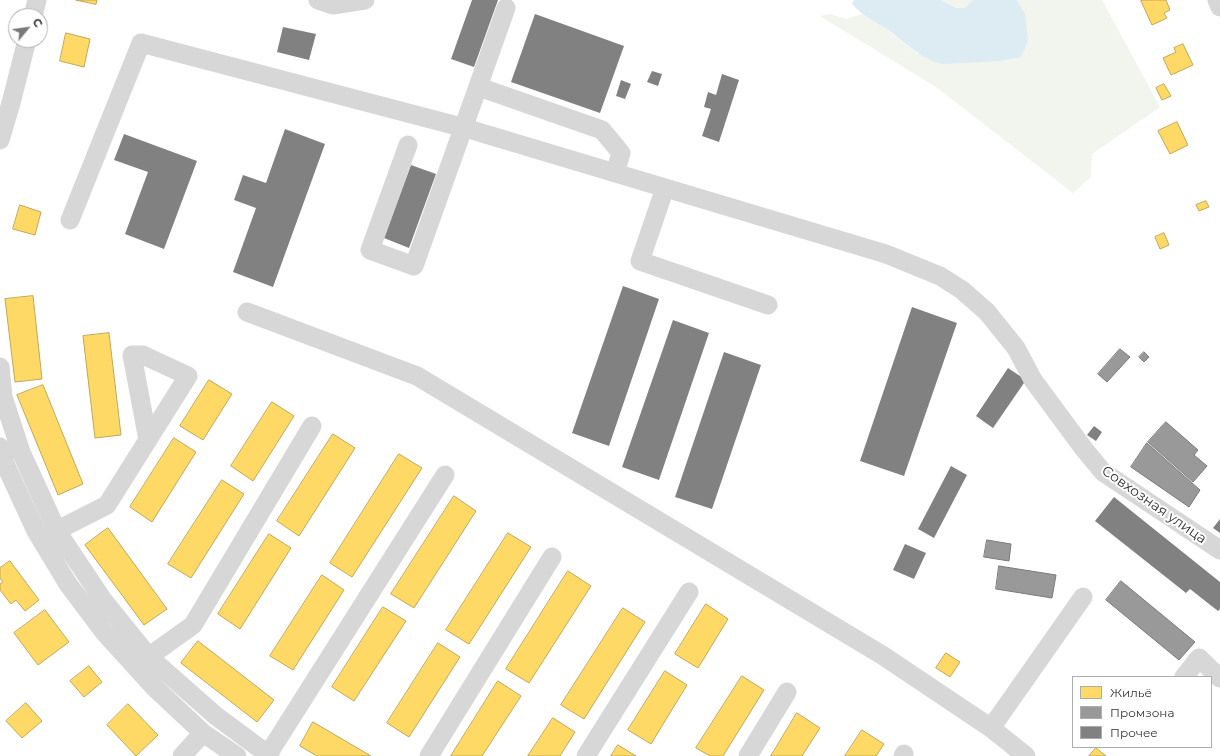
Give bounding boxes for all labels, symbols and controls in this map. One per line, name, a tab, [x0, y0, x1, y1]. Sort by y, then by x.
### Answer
north arrow	[8, 8, 48, 48]
text: С	[30, 16, 46, 30]
street label: Совхозная улица	[1098, 463, 1210, 547]
legend	[1072, 676, 1212, 748]
text: Жильё	[1110, 685, 1152, 700]
text: Промзона	[1110, 705, 1174, 720]
text: Прочее	[1110, 725, 1158, 740]

